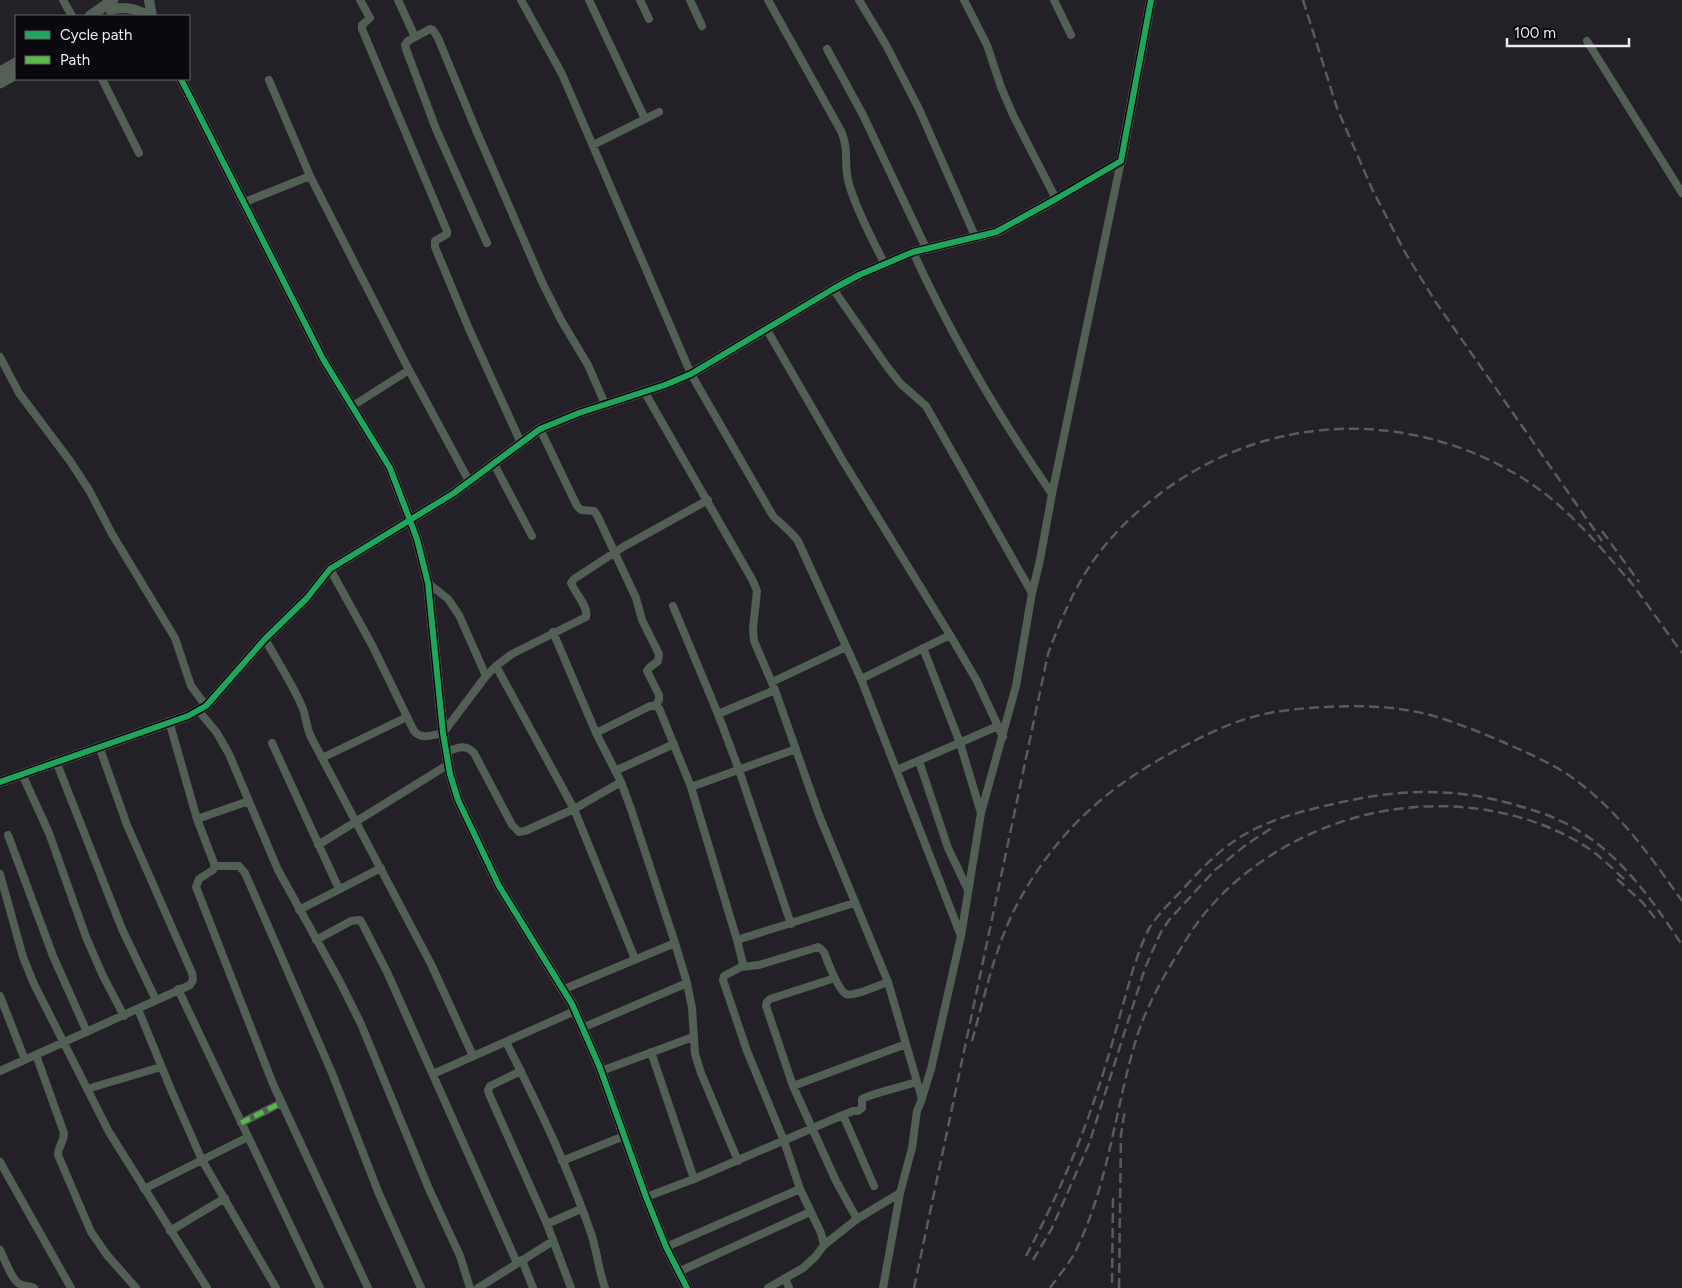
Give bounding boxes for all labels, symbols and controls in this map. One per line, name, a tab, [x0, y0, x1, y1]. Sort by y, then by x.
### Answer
legend	[15, 15, 190, 80]
scale bar	[1507, 15, 1630, 47]
text: 100 m	[1514, 24, 1556, 42]
text: Cycle path	[60, 26, 132, 44]
text: Path	[60, 51, 90, 69]

